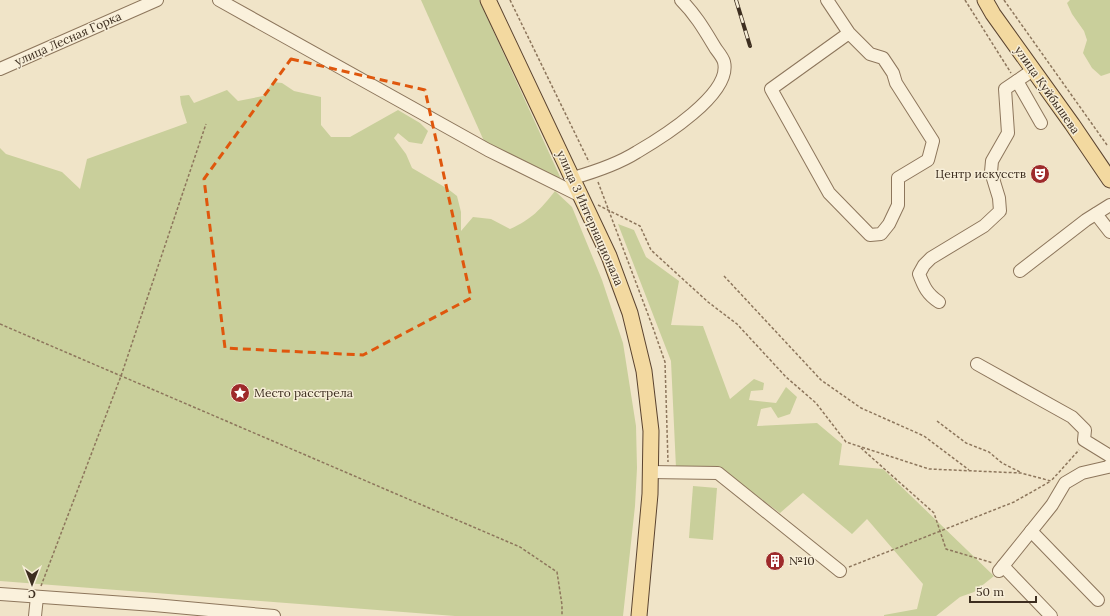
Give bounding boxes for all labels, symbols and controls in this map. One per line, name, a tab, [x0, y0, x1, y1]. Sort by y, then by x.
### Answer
street label: улица Лесная Горка	[12, 8, 124, 69]
street label: улица Куйбышева	[1012, 43, 1083, 137]
street label: улица 3 Интернационала	[554, 148, 627, 288]
theatre icon: Центр искусств	[1029, 163, 1051, 185]
place label: Центр искусств	[935, 166, 1026, 181]
place icon: Место расстрела	[229, 382, 251, 404]
place label: Место расстрела	[254, 385, 353, 400]
building icon: №10	[764, 550, 786, 572]
place label: №10	[789, 553, 815, 568]
north arrow	[12, 564, 52, 604]
scale bar	[970, 578, 1036, 604]
text: 50 m	[976, 584, 1004, 599]
text: С	[28, 587, 36, 601]

